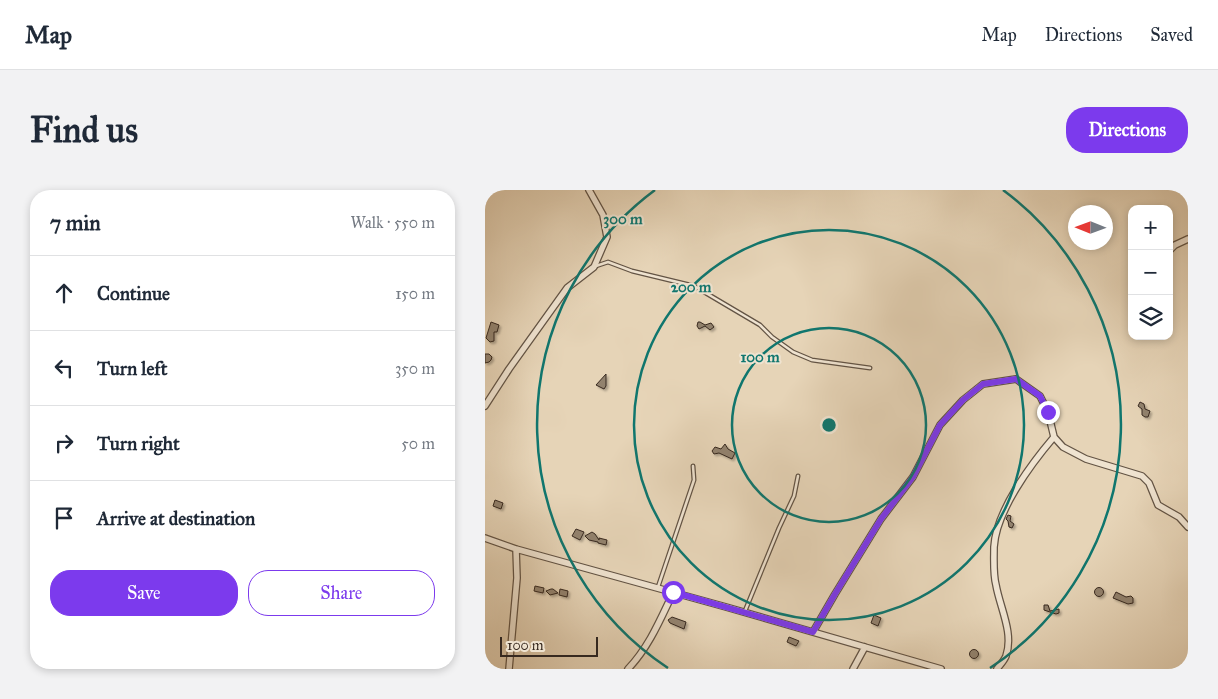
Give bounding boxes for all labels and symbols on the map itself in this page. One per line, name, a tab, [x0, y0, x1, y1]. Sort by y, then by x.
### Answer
north arrow	[1068, 205, 1113, 250]
text: 300 m	[603, 210, 643, 229]
text: 200 m	[671, 278, 712, 296]
text: 100 m	[740, 348, 780, 366]
route end	[1037, 401, 1060, 424]
centre of rings	[820, 416, 838, 434]
route start	[662, 581, 685, 604]
scale bar	[500, 634, 597, 657]

